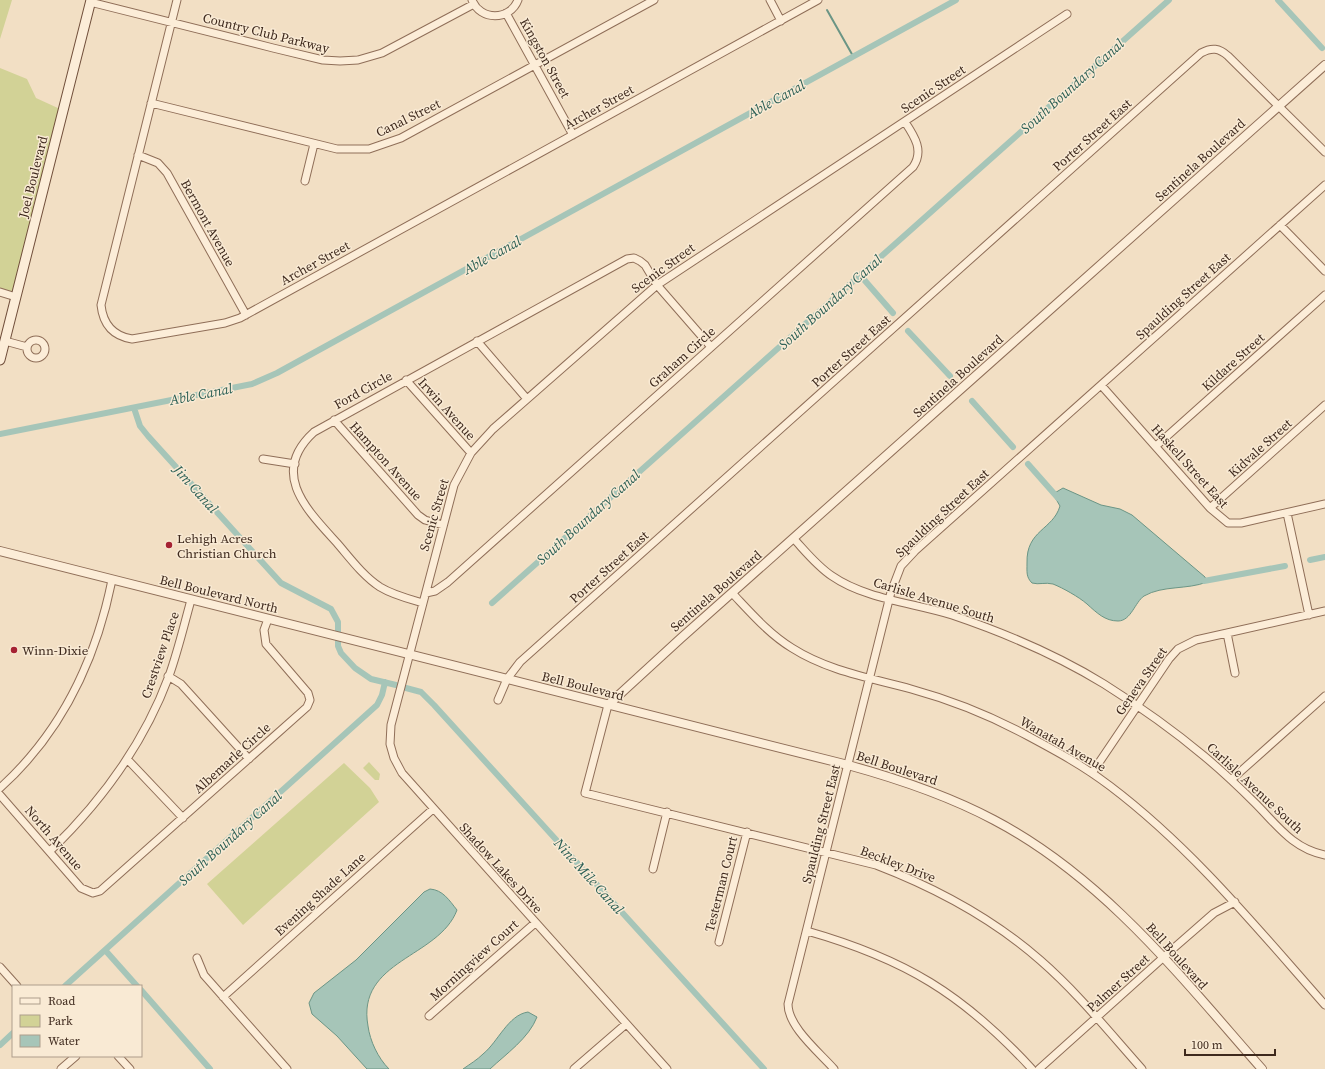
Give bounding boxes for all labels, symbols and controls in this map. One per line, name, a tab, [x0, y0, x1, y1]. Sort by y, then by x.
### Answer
street label: Country Club Parkway	[201, 9, 331, 57]
street label: Kingston Street	[516, 15, 574, 102]
water label: South Boundary Canal	[1016, 34, 1128, 138]
street label: Scenic Street	[897, 61, 969, 117]
water label: Able Canal	[742, 75, 809, 124]
street label: Archer Street	[561, 81, 637, 133]
street label: Canal Street	[373, 95, 444, 141]
street label: Porter Street East	[1049, 95, 1136, 175]
street label: Sentinela Boulevard	[1151, 115, 1249, 205]
street label: Joel Boulevard	[14, 134, 52, 221]
street label: Bermont Avenue	[177, 177, 239, 270]
water label: Able Canal	[458, 231, 525, 280]
street label: Archer Street	[277, 237, 353, 289]
street label: Scenic Street	[628, 239, 699, 297]
street label: Spaulding Street East	[1132, 248, 1235, 343]
water label: South Boundary Canal	[774, 250, 886, 354]
street label: Porter Street East	[808, 311, 895, 391]
street label: Graham Circle	[645, 322, 719, 391]
street label: Kildare Street	[1198, 329, 1269, 395]
street label: Sentinela Boulevard	[909, 331, 1007, 421]
street label: Ford Circle	[331, 367, 395, 413]
street label: Irwin Avenue	[415, 374, 480, 444]
water label: Able Canal	[167, 378, 234, 410]
street label: Kidvale Street	[1225, 414, 1296, 481]
street label: Hampton Avenue	[346, 418, 426, 504]
street label: Haskell Street East	[1148, 420, 1233, 512]
water label: Jim Canal	[168, 459, 223, 518]
water label: South Boundary Canal	[532, 465, 644, 569]
street label: Spaulding Street East	[892, 465, 993, 561]
street label: Scenic Street	[416, 476, 453, 553]
street label: Porter Street East	[566, 527, 653, 607]
place label: Lehigh Acres Christian Church	[177, 530, 277, 562]
marker: Lehigh Acres Christian Church	[164, 540, 174, 550]
street label: Sentinela Boulevard	[667, 546, 766, 635]
street label: Bell Boulevard North	[158, 571, 280, 617]
street label: Carlisle Avenue South	[871, 573, 997, 627]
street label: Crestview Place	[137, 609, 183, 701]
place label: Winn-Dixie	[22, 642, 89, 659]
street label: Geneva Street	[1111, 643, 1171, 718]
marker: Winn-Dixie	[9, 645, 19, 655]
street label: Bell Boulevard	[540, 668, 627, 705]
street label: Wanatah Avenue	[1017, 712, 1110, 776]
street label: Albemarle Circle	[190, 719, 274, 797]
street label: Carlisle Avenue South	[1203, 739, 1307, 837]
street label: Bell Boulevard	[854, 747, 940, 789]
street label: Spaulding Street East	[798, 762, 844, 885]
water label: South Boundary Canal	[174, 786, 286, 890]
street label: North Avenue	[21, 802, 87, 874]
street label: Shadow Lakes Drive	[456, 819, 546, 917]
water label: Nine Mile Canal	[549, 833, 629, 918]
street label: Testerman Court	[701, 834, 741, 933]
street label: Beckley Drive	[858, 842, 939, 886]
street label: Evening Shade Lane	[271, 848, 369, 939]
street label: Morningview Court	[426, 915, 522, 1004]
street label: Bell Boulevard	[1142, 919, 1212, 993]
street label: Palmer Street	[1083, 950, 1153, 1016]
legend	[12, 985, 142, 1057]
text: Road	[48, 993, 75, 1009]
text: Park	[48, 1013, 73, 1029]
scale bar	[1185, 1031, 1275, 1057]
text: Water	[48, 1033, 80, 1049]
text: 100 m	[1191, 1037, 1223, 1053]

